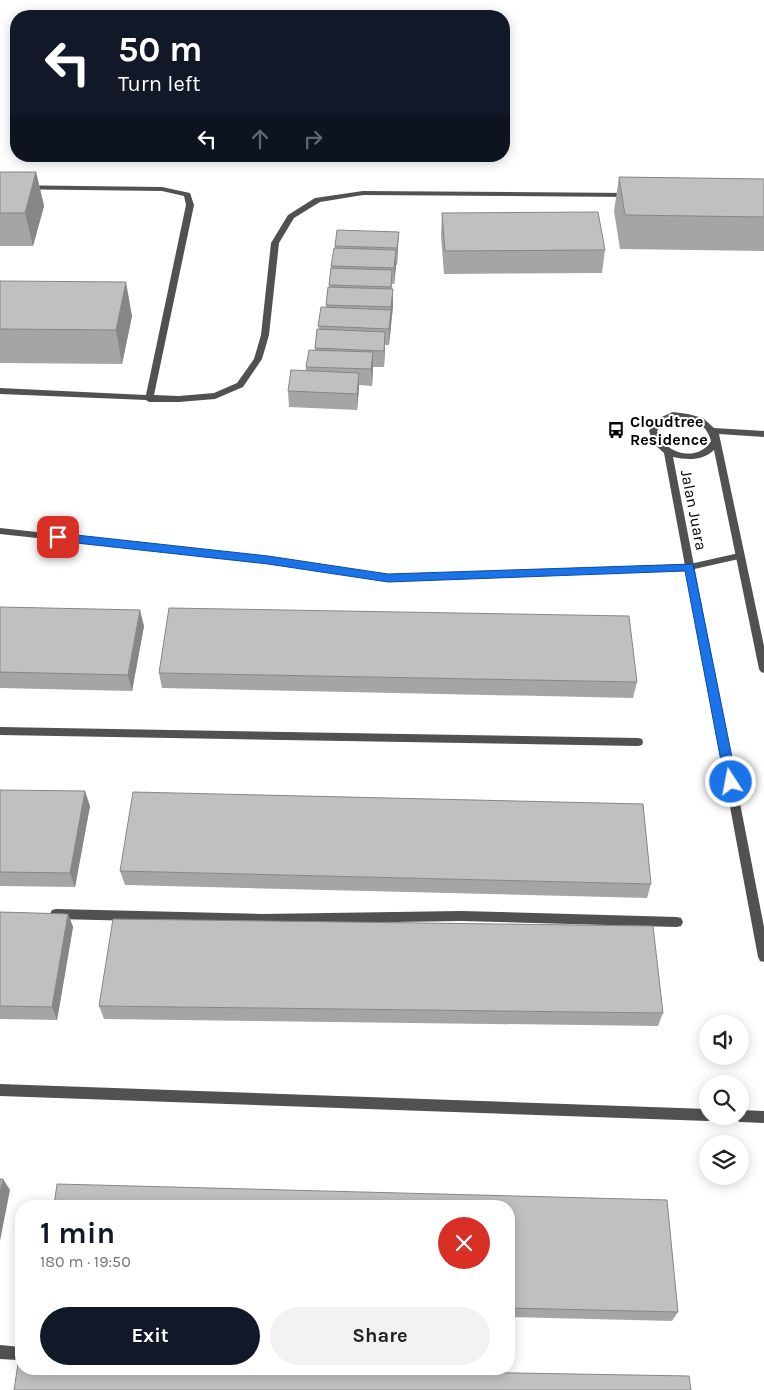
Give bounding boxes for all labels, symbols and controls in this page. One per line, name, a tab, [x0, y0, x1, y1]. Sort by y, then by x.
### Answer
text: 50 m	[118, 29, 203, 70]
icon: left	[35, 30, 100, 95]
text: Turn left	[118, 71, 201, 97]
icon: left	[193, 125, 221, 153]
icon: ahead	[246, 125, 274, 153]
icon: right	[299, 125, 327, 153]
place label: Cloudtree Residence	[630, 412, 708, 449]
bus stop icon: Cloudtree Residence	[606, 420, 626, 440]
street label: Jalan Juara	[677, 468, 711, 552]
pin	[37, 516, 79, 558]
icon: arrive	[44, 523, 72, 551]
position arrow	[704, 755, 756, 807]
map controls	[699, 1015, 749, 1185]
button: sound	[699, 1015, 749, 1065]
button: search	[699, 1075, 749, 1125]
button: layers	[699, 1135, 749, 1185]
text: 1 min	[40, 1215, 115, 1251]
button: close	[438, 1217, 490, 1269]
text: 180 m · 19:50	[40, 1252, 131, 1271]
button: Exit	[40, 1307, 260, 1365]
button: Share	[270, 1307, 490, 1365]

